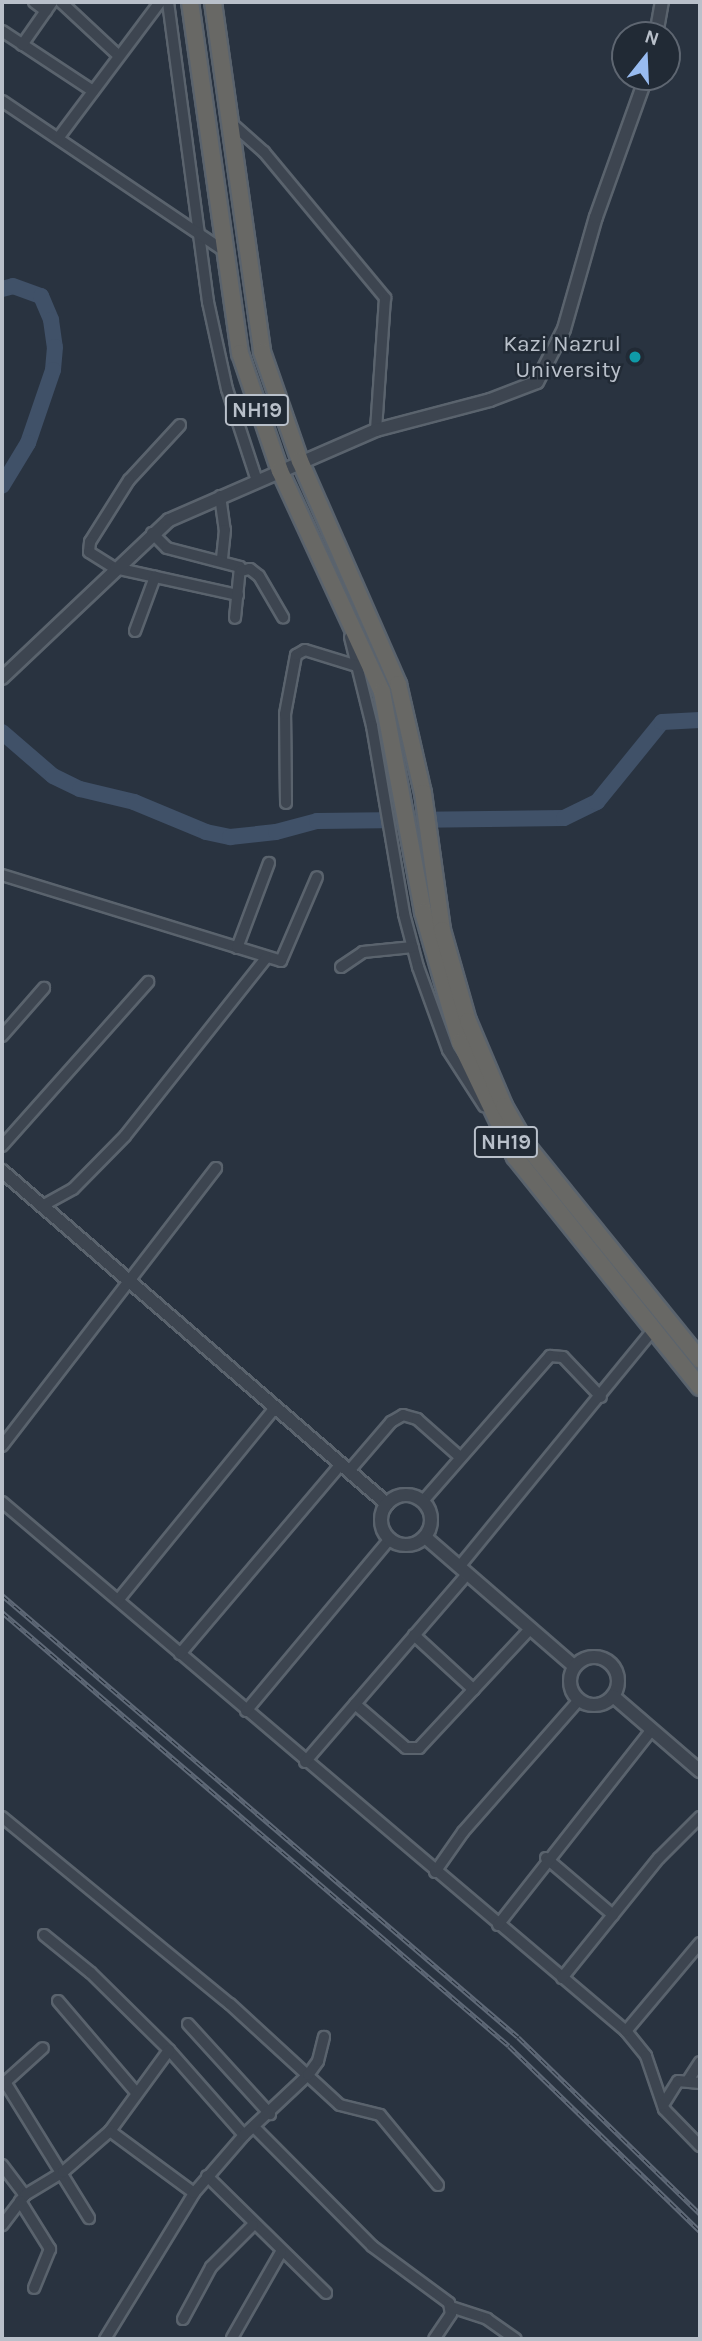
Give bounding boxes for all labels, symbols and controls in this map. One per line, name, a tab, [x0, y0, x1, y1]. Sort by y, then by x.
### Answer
north arrow	[611, 21, 681, 91]
text: N	[642, 25, 662, 50]
place label: Kazi Nazrul University	[503, 330, 621, 384]
marker: Kazi Nazrul University	[627, 349, 643, 365]
road number: NH19	[224, 392, 290, 428]
road number: NH19	[473, 1124, 539, 1160]

